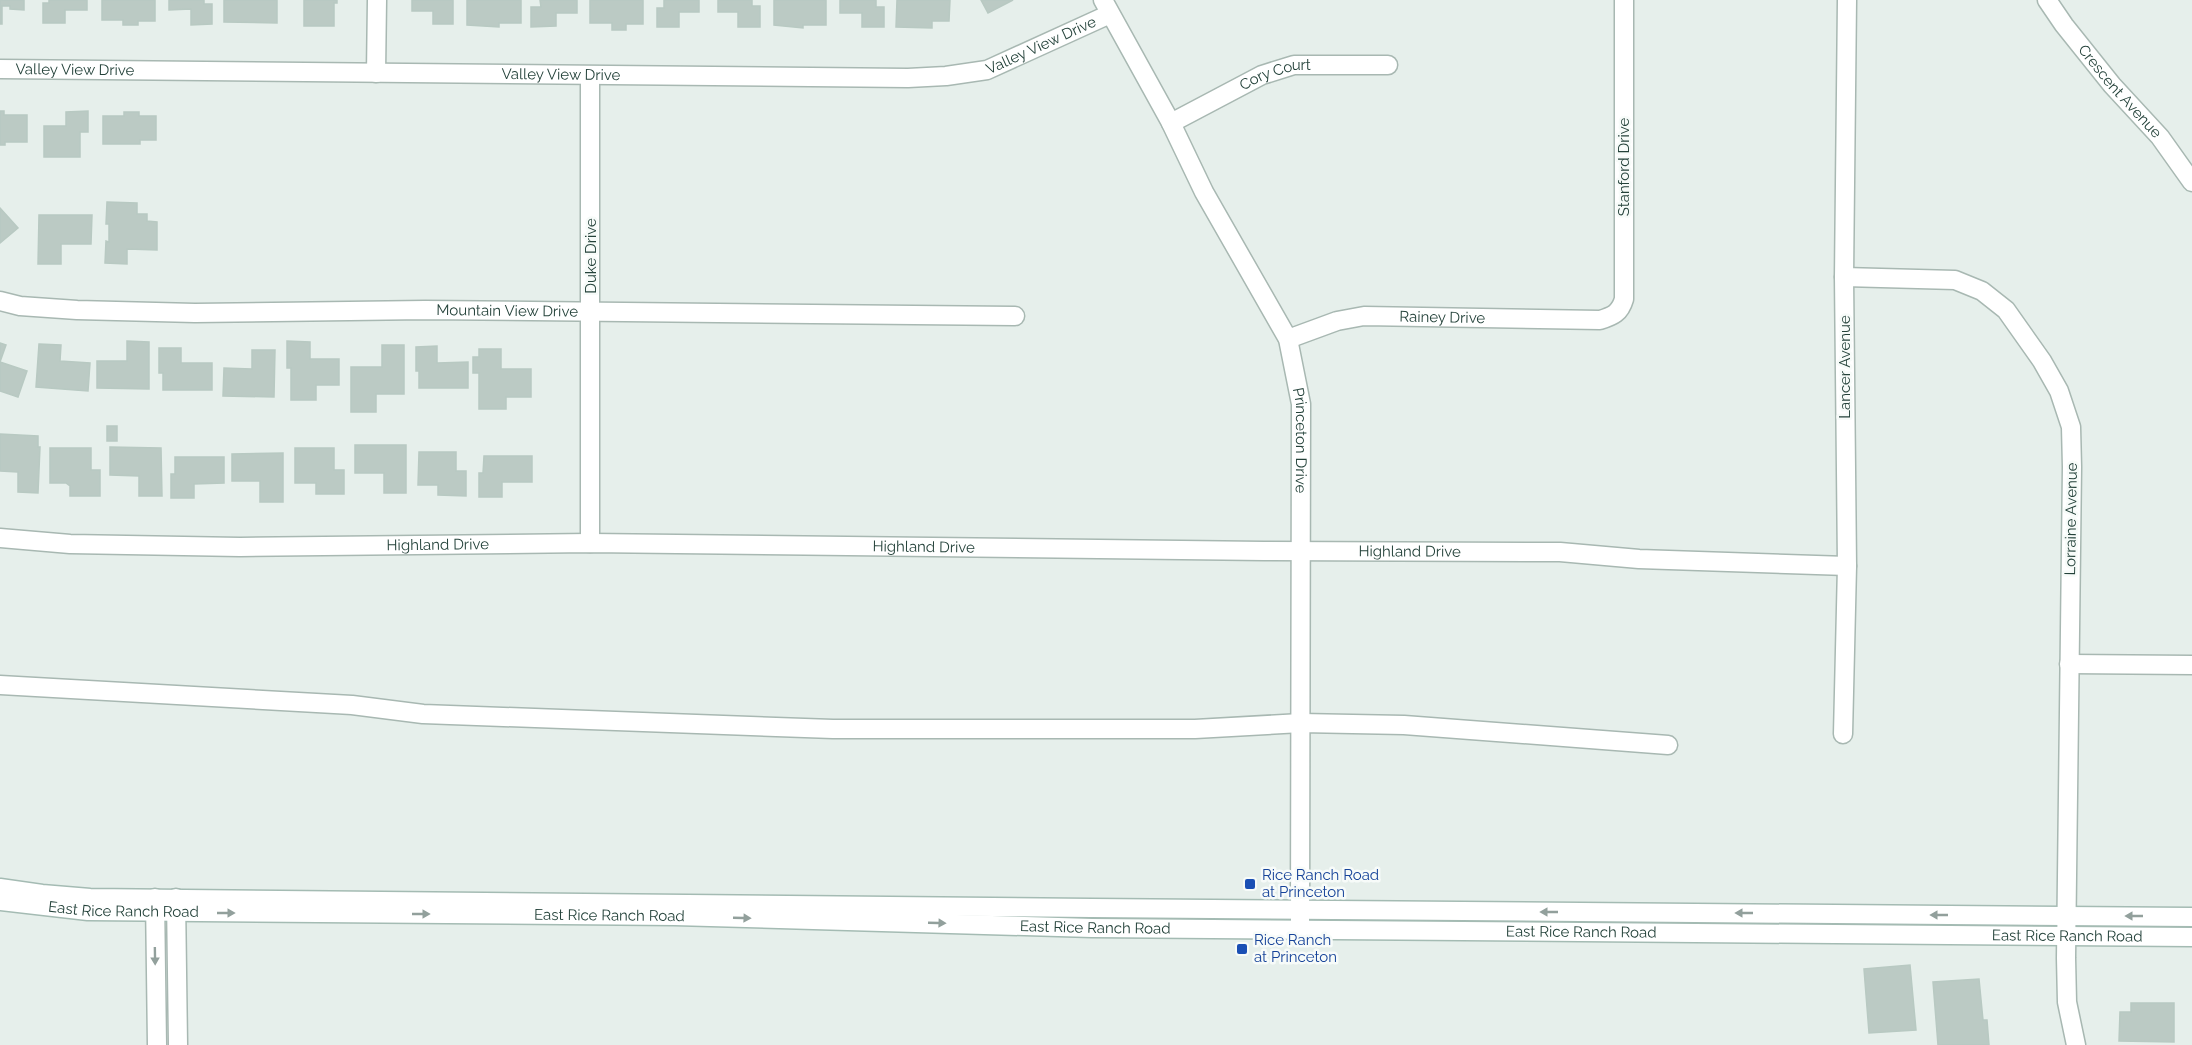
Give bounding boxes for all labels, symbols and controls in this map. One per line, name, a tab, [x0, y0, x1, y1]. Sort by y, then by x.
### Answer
street label: Valley View Drive	[983, 12, 1099, 78]
street label: Crescent Avenue	[2074, 41, 2166, 142]
street label: Cory Court	[1236, 56, 1311, 94]
street label: Valley View Drive	[15, 60, 135, 79]
street label: Valley View Drive	[501, 65, 621, 84]
street label: Stanford Drive	[1615, 118, 1633, 216]
street label: Duke Drive	[582, 218, 600, 294]
street label: Mountain View Drive	[436, 301, 578, 321]
street label: Rainey Drive	[1399, 308, 1486, 327]
street label: Lancer Avenue	[1836, 315, 1854, 419]
street label: Princeton Drive	[1289, 386, 1310, 493]
street label: Lorraine Avenue	[2061, 462, 2081, 576]
street label: Highland Drive	[386, 535, 489, 554]
street label: Highland Drive	[872, 537, 975, 557]
street label: Highland Drive	[1358, 542, 1461, 561]
place label: Rice Ranch Road at Princeton	[1262, 866, 1379, 901]
marker: Rice Ranch Road at Princeton	[1243, 877, 1257, 891]
street label: East Rice Ranch Road	[47, 898, 199, 921]
street label: East Rice Ranch Road	[534, 906, 685, 925]
one-way arrow	[1539, 907, 1558, 917]
one-way arrow	[216, 908, 235, 918]
one-way arrow	[1734, 908, 1753, 918]
one-way arrow	[411, 909, 430, 919]
one-way arrow	[1929, 910, 1948, 920]
one-way arrow	[2124, 911, 2143, 921]
one-way arrow	[732, 913, 751, 923]
street label: East Rice Ranch Road	[1020, 917, 1171, 938]
one-way arrow	[927, 919, 946, 928]
street label: East Rice Ranch Road	[1506, 922, 1657, 942]
street label: East Rice Ranch Road	[1992, 926, 2143, 946]
place label: Rice Ranch at Princeton	[1254, 931, 1337, 966]
marker: Rice Ranch at Princeton	[1235, 942, 1249, 956]
one-way arrow	[151, 947, 160, 966]

